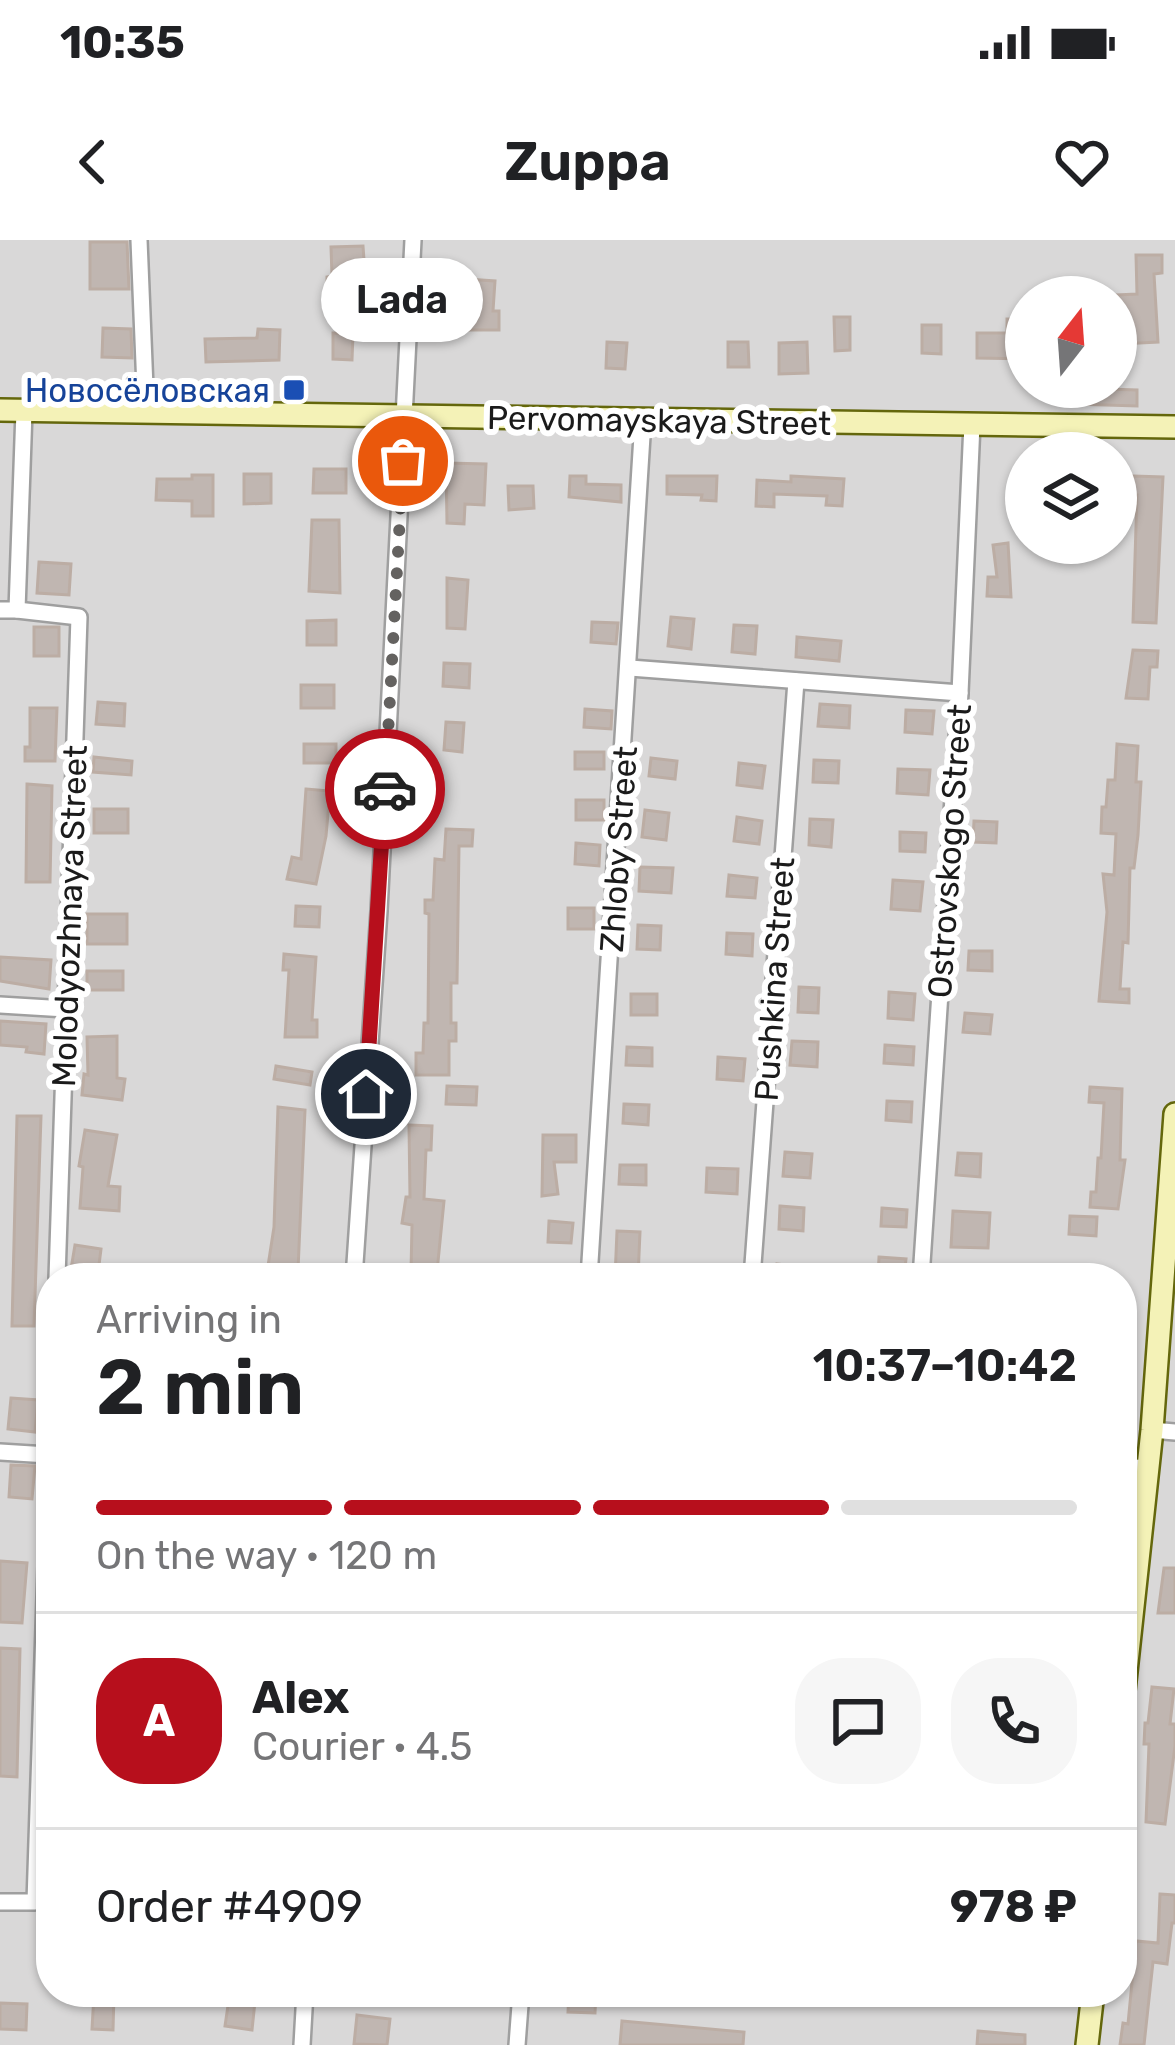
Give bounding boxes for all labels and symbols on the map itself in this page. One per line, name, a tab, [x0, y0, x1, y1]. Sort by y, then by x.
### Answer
callout: Lada	[322, 257, 484, 341]
north arrow	[1005, 276, 1137, 408]
place label: Новосёловская	[25, 371, 270, 410]
marker: Новосёловская	[281, 377, 307, 403]
street label: Pervomayskaya Street	[487, 398, 831, 443]
pin	[352, 410, 454, 512]
street label: Ostrovskogo Street	[920, 703, 979, 999]
courier	[325, 729, 445, 849]
street label: Molodyozhnaya Street	[44, 744, 95, 1088]
street label: Zhloby Street	[592, 745, 645, 953]
street label: Pushkina Street	[747, 856, 802, 1102]
pin	[315, 1043, 417, 1145]

